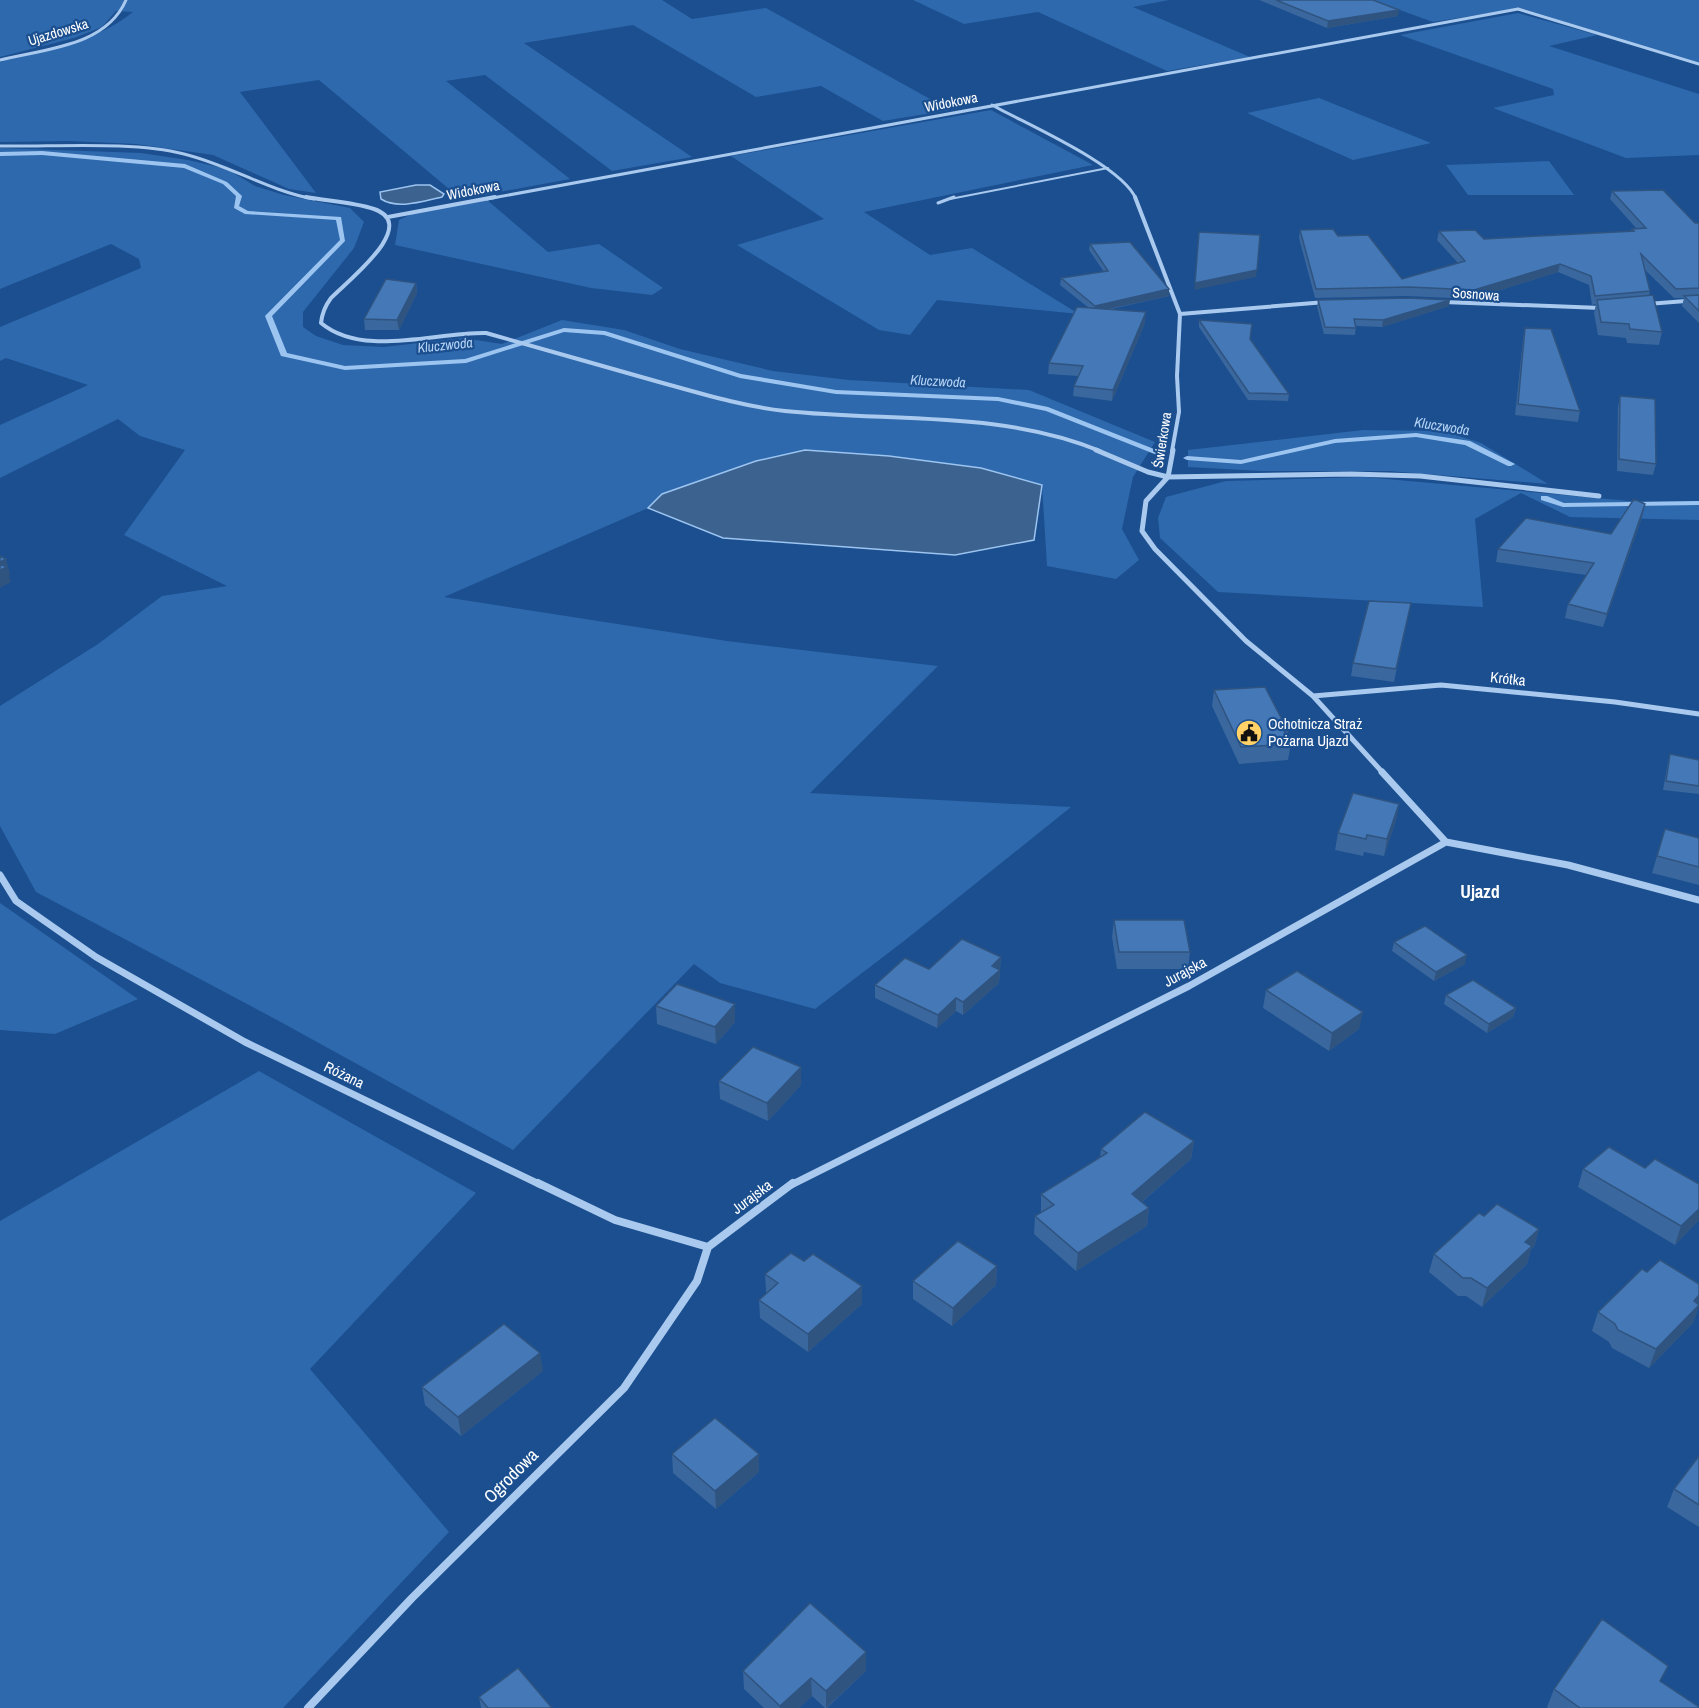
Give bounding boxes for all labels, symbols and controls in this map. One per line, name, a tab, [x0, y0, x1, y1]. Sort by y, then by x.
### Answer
street label: Ujazdowska	[26, 14, 91, 50]
street label: Widokowa	[923, 88, 980, 116]
street label: Widokowa	[445, 176, 502, 204]
street label: Sosnowa	[1452, 283, 1501, 305]
water label: Kluczwoda	[416, 333, 474, 357]
water label: Kluczwoda	[910, 371, 966, 391]
street label: Świerkowa	[1149, 410, 1175, 469]
water label: Kluczwoda	[1413, 413, 1471, 439]
street label: Krótka	[1489, 666, 1527, 691]
place label: Ochotnicza Straż Pożarna Ujazd	[1268, 713, 1362, 751]
public building icon: Ochotnicza Straż Pożarna Ujazd	[1234, 718, 1264, 748]
district label: Ujazd	[1460, 879, 1500, 904]
street label: Jurajska	[1160, 951, 1210, 992]
street label: Różana	[321, 1056, 368, 1093]
street label: Jurajska	[727, 1174, 776, 1219]
street label: Ogrodowa	[478, 1443, 544, 1509]

